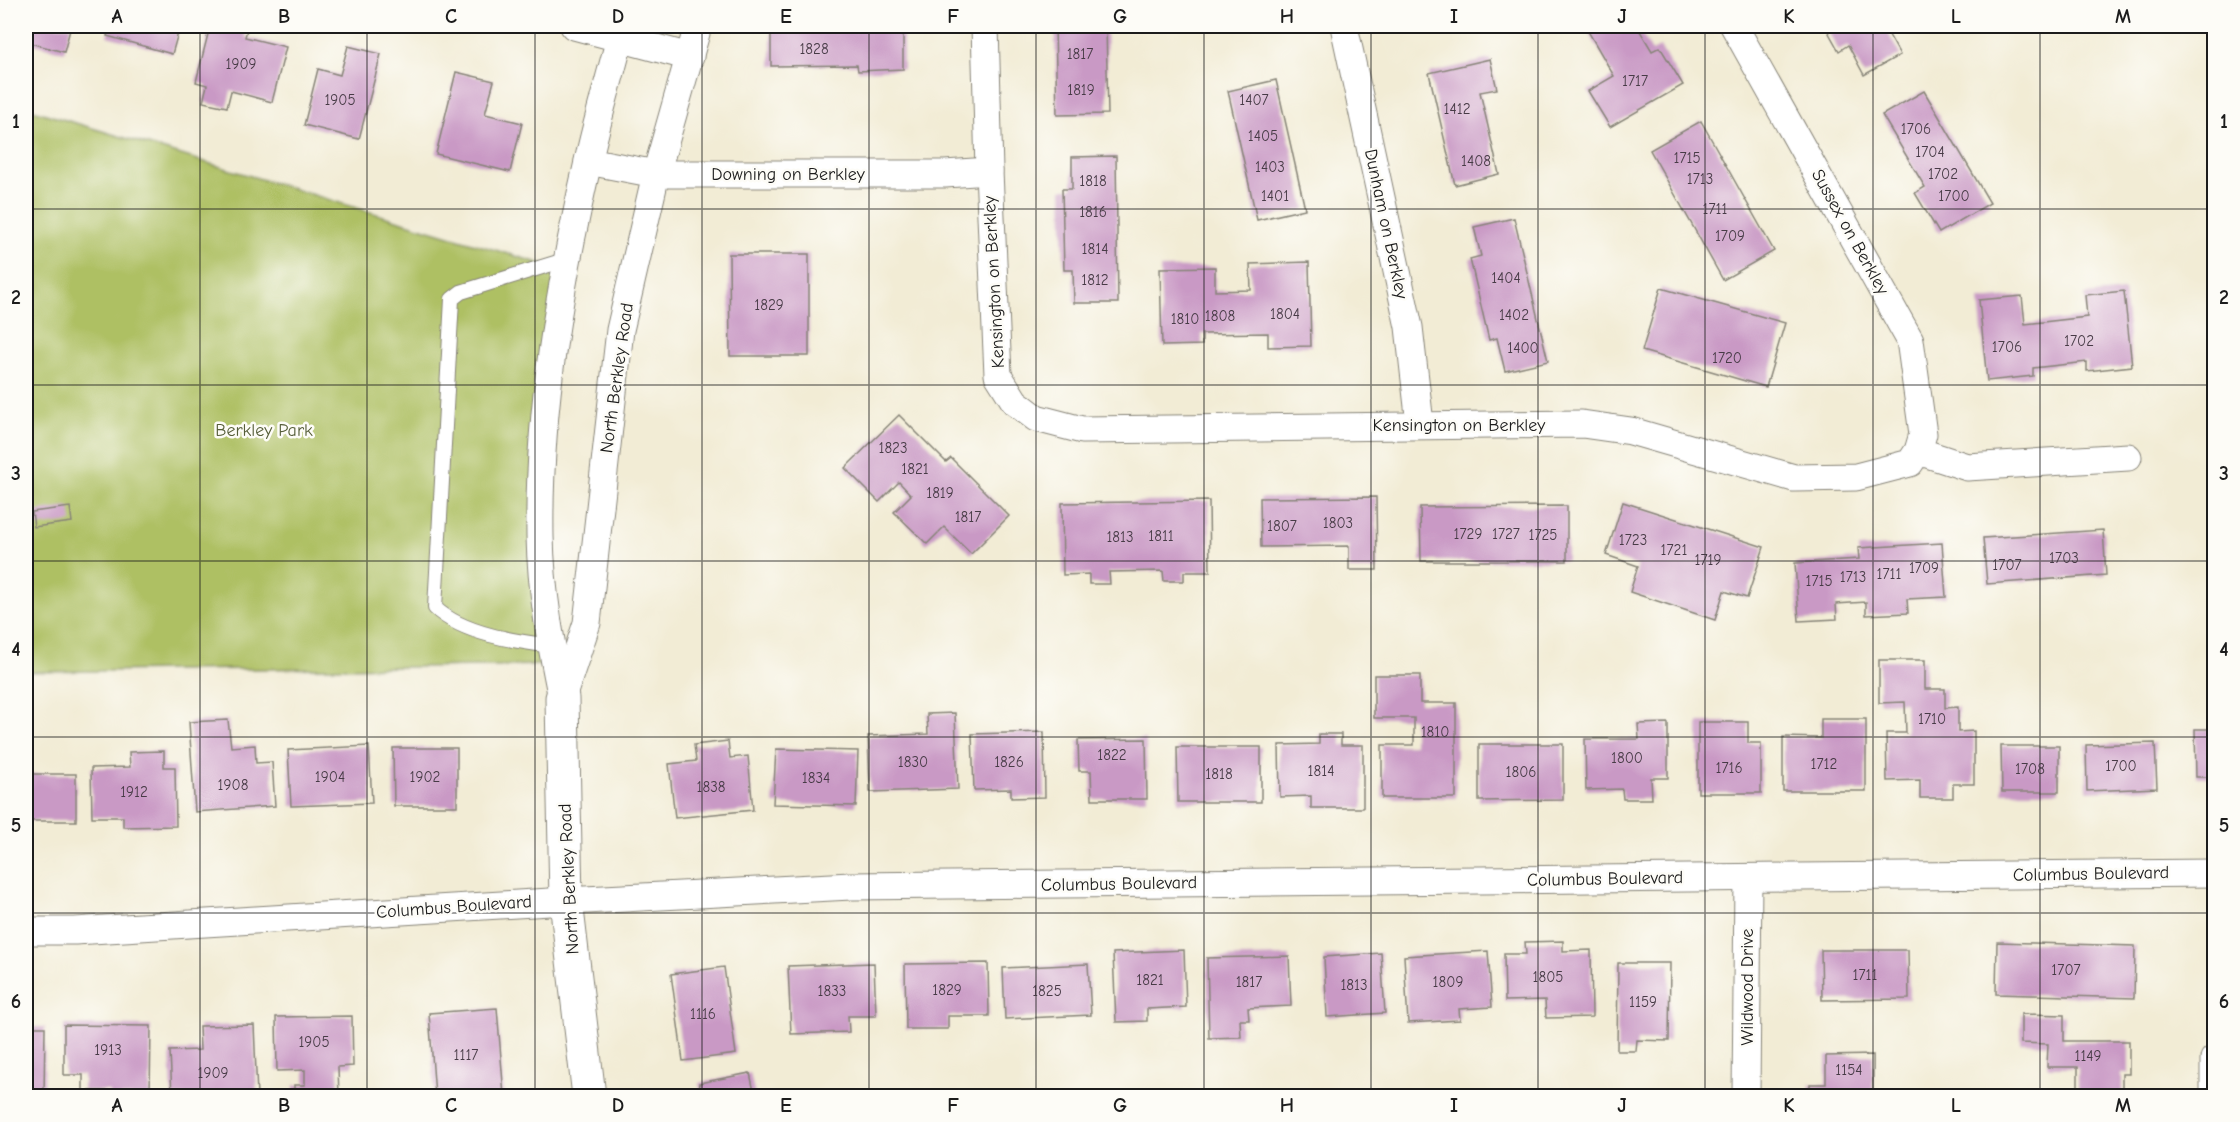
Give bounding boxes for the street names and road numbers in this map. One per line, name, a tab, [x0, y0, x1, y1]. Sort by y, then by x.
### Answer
street label: Dunham on Berkley	[1360, 147, 1412, 302]
street label: Downing on Berkley	[711, 164, 866, 185]
street label: Sussex on Berkley	[1807, 166, 1894, 299]
street label: Kensington on Berkley	[979, 194, 1009, 369]
street label: North Berkley Road	[596, 302, 638, 454]
street label: Kensington on Berkley	[1373, 415, 1546, 436]
street label: North Berkley Road	[555, 803, 583, 955]
street label: Columbus Boulevard	[2013, 862, 2169, 886]
street label: Columbus Boulevard	[1527, 867, 1683, 891]
street label: Columbus Boulevard	[1041, 872, 1197, 896]
street label: Columbus Boulevard	[375, 891, 533, 923]
street label: Wildwood Drive	[1737, 929, 1758, 1045]

